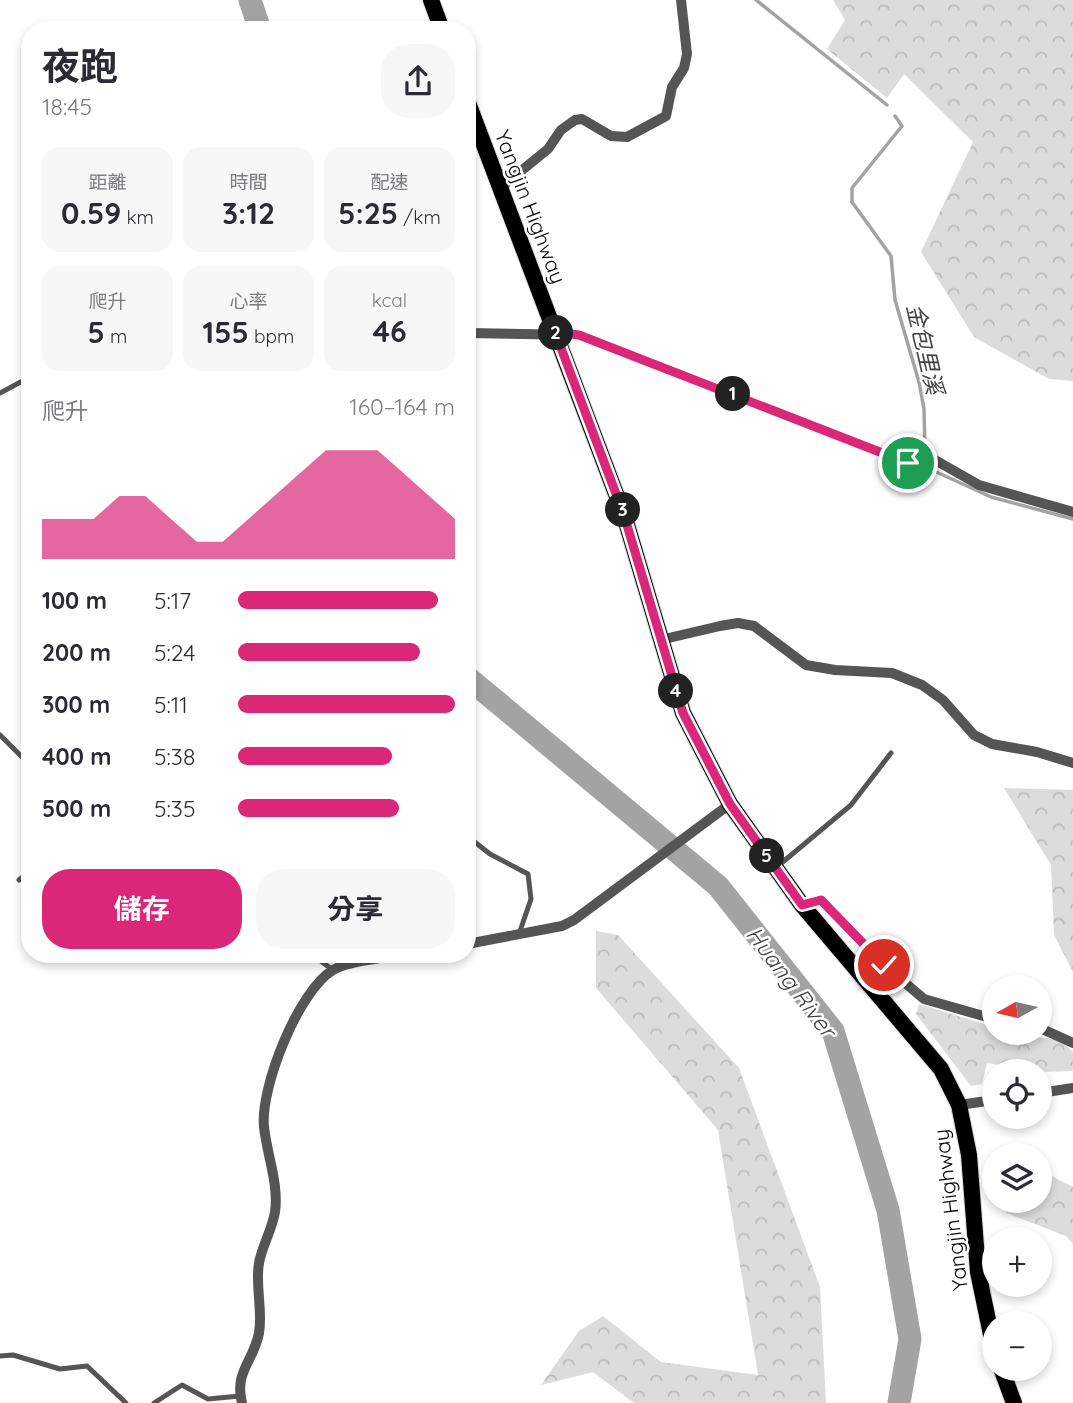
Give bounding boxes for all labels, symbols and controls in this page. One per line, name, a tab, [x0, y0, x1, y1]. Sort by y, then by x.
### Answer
text: 夜跑	[42, 42, 118, 90]
button: share	[381, 44, 455, 118]
text: 18:45	[42, 92, 92, 121]
street label: Yangjin Highway	[490, 126, 572, 287]
text: 距離	[88, 170, 127, 194]
text: 時間	[229, 170, 268, 194]
text: 配速	[370, 170, 409, 194]
text: 0.59	[61, 194, 121, 232]
text: 3:12	[222, 194, 275, 232]
text: 5:25	[338, 194, 398, 232]
text: km	[121, 205, 154, 229]
text: /km	[398, 205, 441, 229]
text: kcal	[372, 288, 407, 312]
text: 爬升	[88, 289, 127, 313]
text: 心率	[229, 289, 268, 313]
water label: 金包里溪	[901, 301, 951, 400]
text: 46	[372, 312, 407, 350]
text: 5	[88, 313, 105, 351]
text: 155	[203, 313, 249, 351]
pin: 2	[538, 316, 574, 350]
text: 2	[550, 320, 561, 344]
text: m	[105, 324, 127, 348]
text: bpm	[249, 324, 294, 348]
pin: 1	[716, 376, 750, 412]
text: 1	[729, 381, 736, 405]
text: 160–164 m	[349, 392, 455, 421]
text: 爬升	[42, 396, 88, 425]
pin	[878, 433, 938, 493]
icon: arrive	[889, 444, 927, 482]
pin: 3	[606, 492, 640, 528]
text: 3	[617, 497, 628, 521]
text: 100 m	[42, 586, 107, 615]
text: 5:17	[154, 586, 191, 615]
text: 200 m	[42, 638, 111, 667]
text: 5:24	[154, 638, 195, 667]
pin: 4	[658, 674, 694, 708]
text: 4	[670, 678, 681, 702]
text: 300 m	[42, 690, 110, 719]
text: 5:11	[154, 690, 188, 719]
text: 400 m	[42, 742, 111, 771]
text: 5:38	[154, 742, 195, 771]
text: 500 m	[42, 794, 111, 823]
text: 5:35	[154, 794, 195, 823]
pin: 5	[750, 838, 784, 874]
text: 5	[761, 843, 772, 867]
button: 儲存	[42, 869, 242, 949]
button: 分享	[256, 869, 455, 949]
water label: Huang River	[740, 920, 845, 1046]
pin	[854, 935, 914, 995]
icon: check	[865, 946, 903, 984]
north arrow	[982, 975, 1052, 1045]
map controls	[982, 975, 1052, 1381]
button: locate	[982, 1059, 1052, 1129]
street label: Yangjin Highway	[927, 1128, 973, 1292]
button: layers	[982, 1143, 1052, 1213]
button: +	[982, 1227, 1052, 1297]
button: −	[982, 1311, 1052, 1381]

